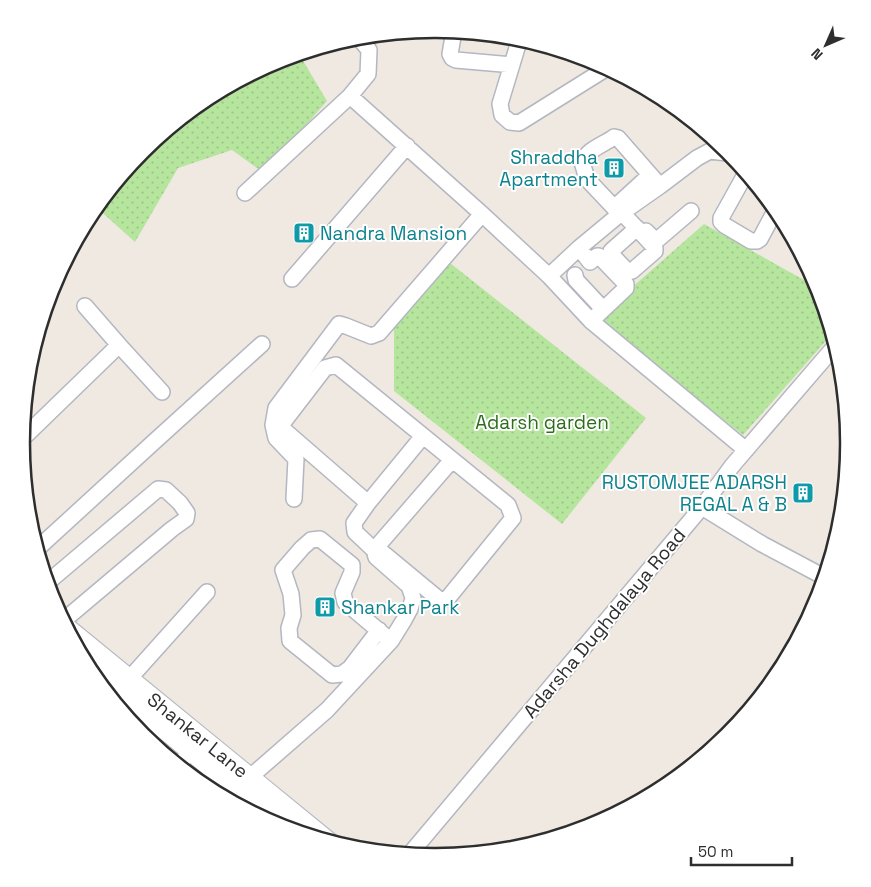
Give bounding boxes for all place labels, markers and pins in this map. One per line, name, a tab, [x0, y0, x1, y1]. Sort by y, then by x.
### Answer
place label: Shraddha Apartment	[499, 145, 598, 192]
building icon: Shraddha Apartment	[602, 156, 626, 180]
building icon: Nandra Mansion	[292, 221, 316, 245]
place label: Nandra Mansion	[320, 221, 467, 246]
place label: RUSTOMJEE ADARSH REGAL A & B	[602, 470, 787, 517]
building icon: RUSTOMJEE ADARSH REGAL A & B	[791, 481, 815, 505]
building icon: Shankar Park	[313, 595, 337, 619]
place label: Shankar Park	[341, 595, 459, 620]

